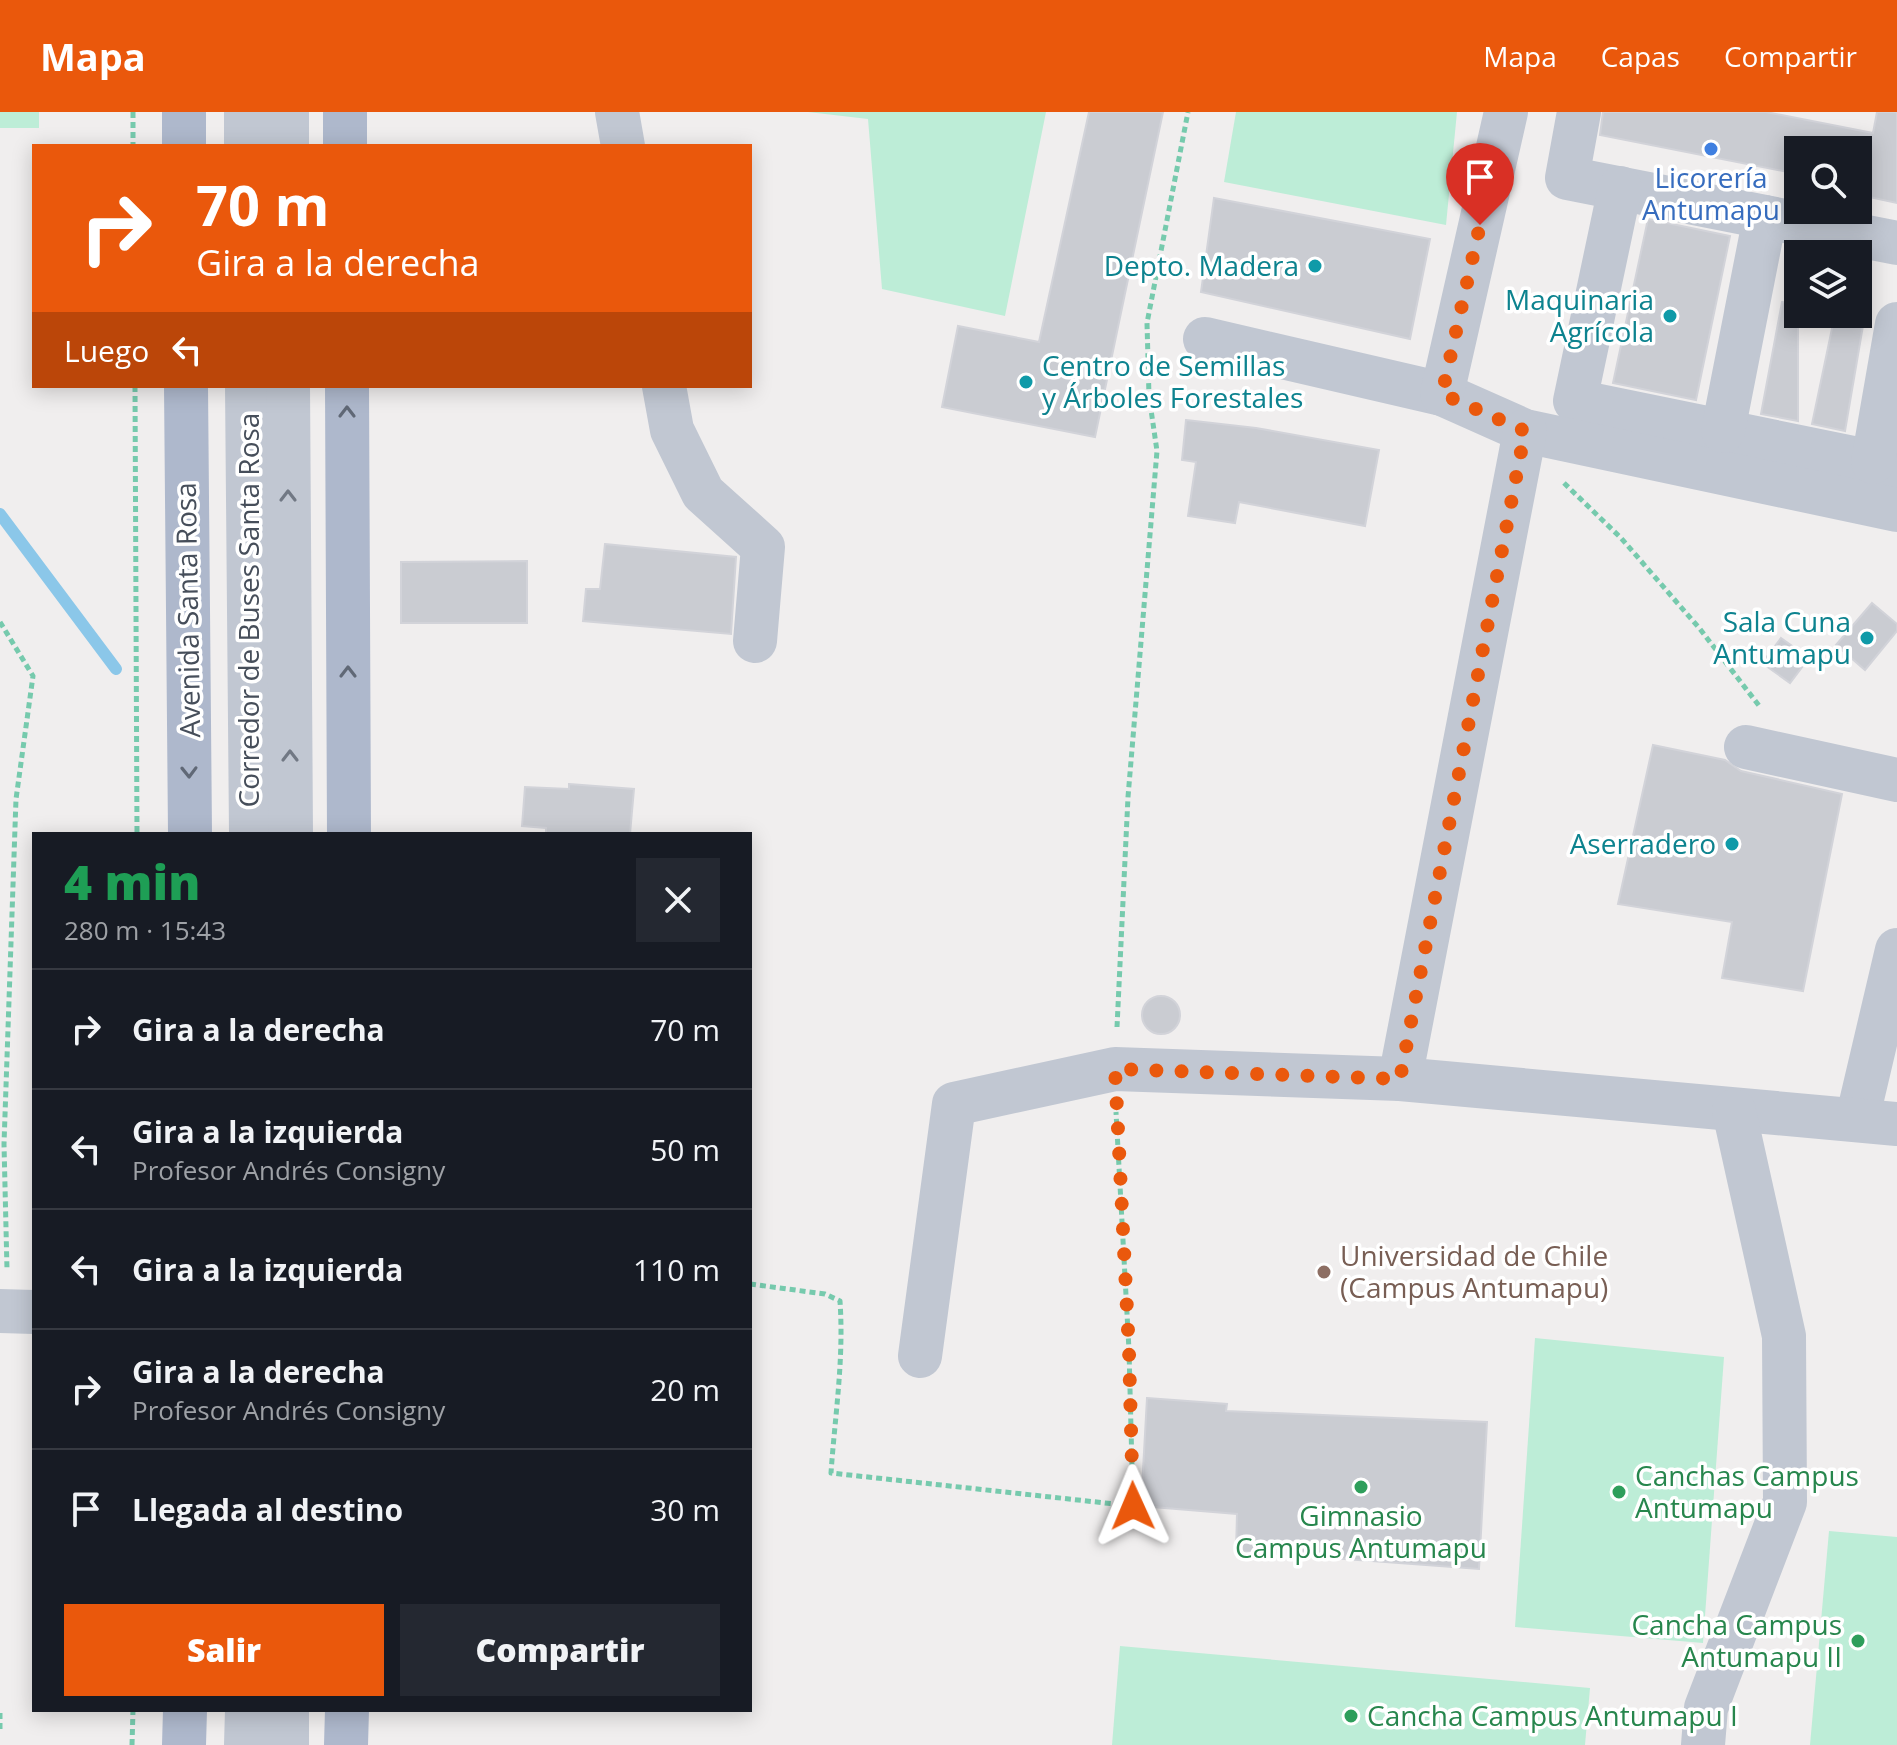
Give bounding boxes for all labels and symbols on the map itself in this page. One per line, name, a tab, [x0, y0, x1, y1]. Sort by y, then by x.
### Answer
marker: Licorería Antumapu	[1702, 140, 1720, 158]
pin	[1446, 143, 1514, 225]
place label: Licorería Antumapu	[1642, 158, 1780, 228]
place label: Depto. Madera	[1104, 246, 1299, 284]
marker: Depto. Madera	[1306, 257, 1324, 275]
place label: Maquinaria Agrícola	[1505, 280, 1654, 350]
marker: Maquinaria Agrícola	[1661, 307, 1679, 325]
place label: Centro de Semillas y Árboles Forestales	[1042, 346, 1303, 416]
marker: Centro de Semillas y Árboles Forestales	[1017, 373, 1035, 391]
one-way arrow	[338, 405, 356, 418]
street label: Corredor de Buses Santa Rosa	[229, 413, 267, 807]
street label: Avenida Santa Rosa	[166, 482, 208, 738]
one-way arrow	[280, 489, 297, 502]
place label: Sala Cuna Antumapu	[1713, 602, 1851, 672]
marker: Sala Cuna Antumapu	[1858, 629, 1876, 647]
one-way arrow	[339, 665, 357, 678]
one-way arrow	[281, 749, 299, 762]
one-way arrow	[180, 766, 198, 779]
place label: Aserradero	[1570, 824, 1716, 862]
marker: Aserradero	[1723, 835, 1741, 853]
place label: Universidad de Chile (Campus Antumapu)	[1340, 1236, 1608, 1306]
marker: Universidad de Chile (Campus Antumapu)	[1315, 1263, 1333, 1281]
place label: Canchas Campus Antumapu	[1635, 1456, 1859, 1526]
position arrow	[1091, 1464, 1175, 1548]
marker: Gimnasio Campus Antumapu	[1352, 1478, 1370, 1496]
marker: Canchas Campus Antumapu	[1610, 1483, 1628, 1501]
place label: Gimnasio Campus Antumapu	[1235, 1496, 1487, 1566]
place label: Cancha Campus Antumapu II	[1631, 1605, 1842, 1675]
marker: Cancha Campus Antumapu II	[1849, 1632, 1867, 1650]
place label: Cancha Campus Antumapu I	[1367, 1696, 1738, 1734]
marker: Cancha Campus Antumapu I	[1342, 1707, 1360, 1725]

